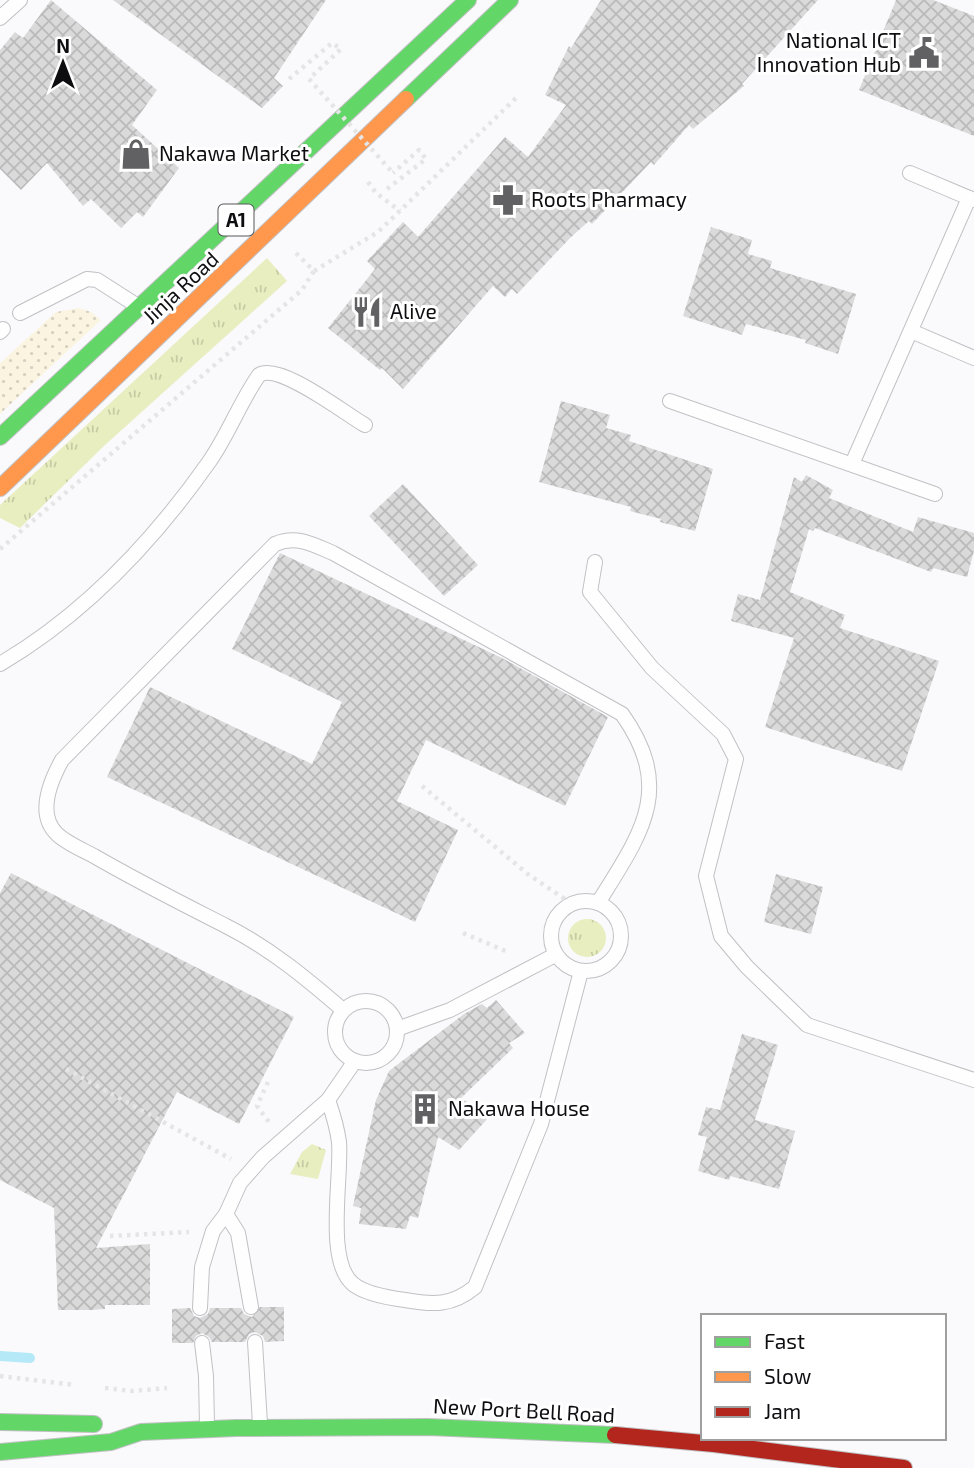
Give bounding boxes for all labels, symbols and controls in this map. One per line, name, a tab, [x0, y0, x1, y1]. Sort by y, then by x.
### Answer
place label: National ICT Innovation Hub	[757, 27, 901, 76]
north arrow	[28, 28, 98, 98]
text: N	[56, 34, 70, 57]
public building icon: National ICT Innovation Hub	[907, 36, 941, 70]
shop icon: Nakawa Market	[119, 137, 153, 171]
place label: Nakawa Market	[159, 140, 309, 165]
pharmacy icon: Roots Pharmacy	[491, 183, 525, 217]
place label: Roots Pharmacy	[531, 186, 687, 211]
road number: A1	[218, 204, 254, 235]
street label: Jinja Road	[137, 246, 224, 329]
restaurant icon: Alive	[350, 295, 384, 329]
place label: Alive	[390, 298, 437, 323]
building icon: Nakawa House	[408, 1092, 442, 1126]
place label: Nakawa House	[448, 1095, 590, 1120]
legend	[701, 1314, 946, 1440]
text: Fast	[764, 1328, 805, 1353]
text: Slow	[764, 1363, 811, 1388]
street label: New Port Bell Road	[432, 1392, 616, 1427]
text: Jam	[764, 1398, 801, 1423]

